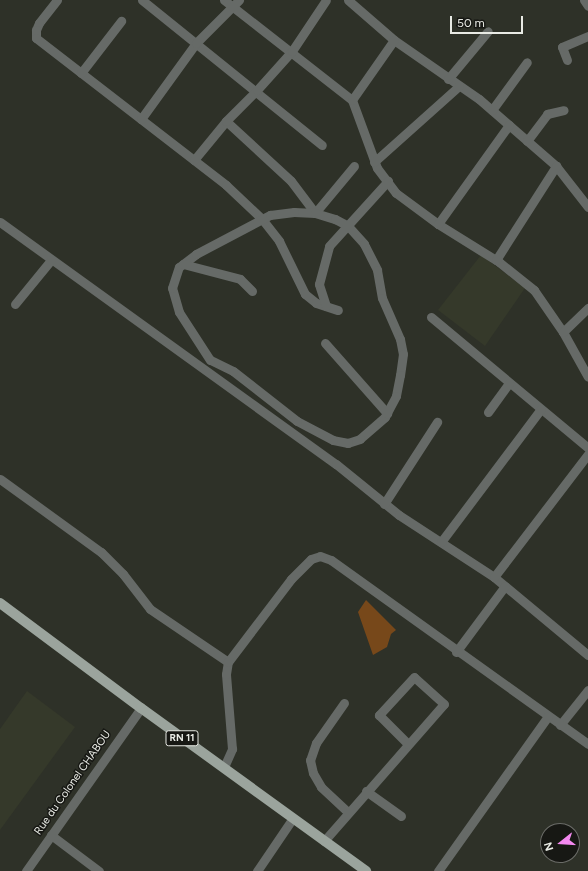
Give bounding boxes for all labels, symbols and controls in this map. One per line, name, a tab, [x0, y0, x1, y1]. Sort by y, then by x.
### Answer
scale bar	[452, 8, 525, 34]
text: 50 m	[457, 16, 485, 30]
street label: Rue du Colonel CHABOU	[32, 728, 114, 838]
road number: RN 11	[165, 730, 199, 746]
north arrow	[540, 823, 580, 863]
text: N	[542, 840, 556, 852]

